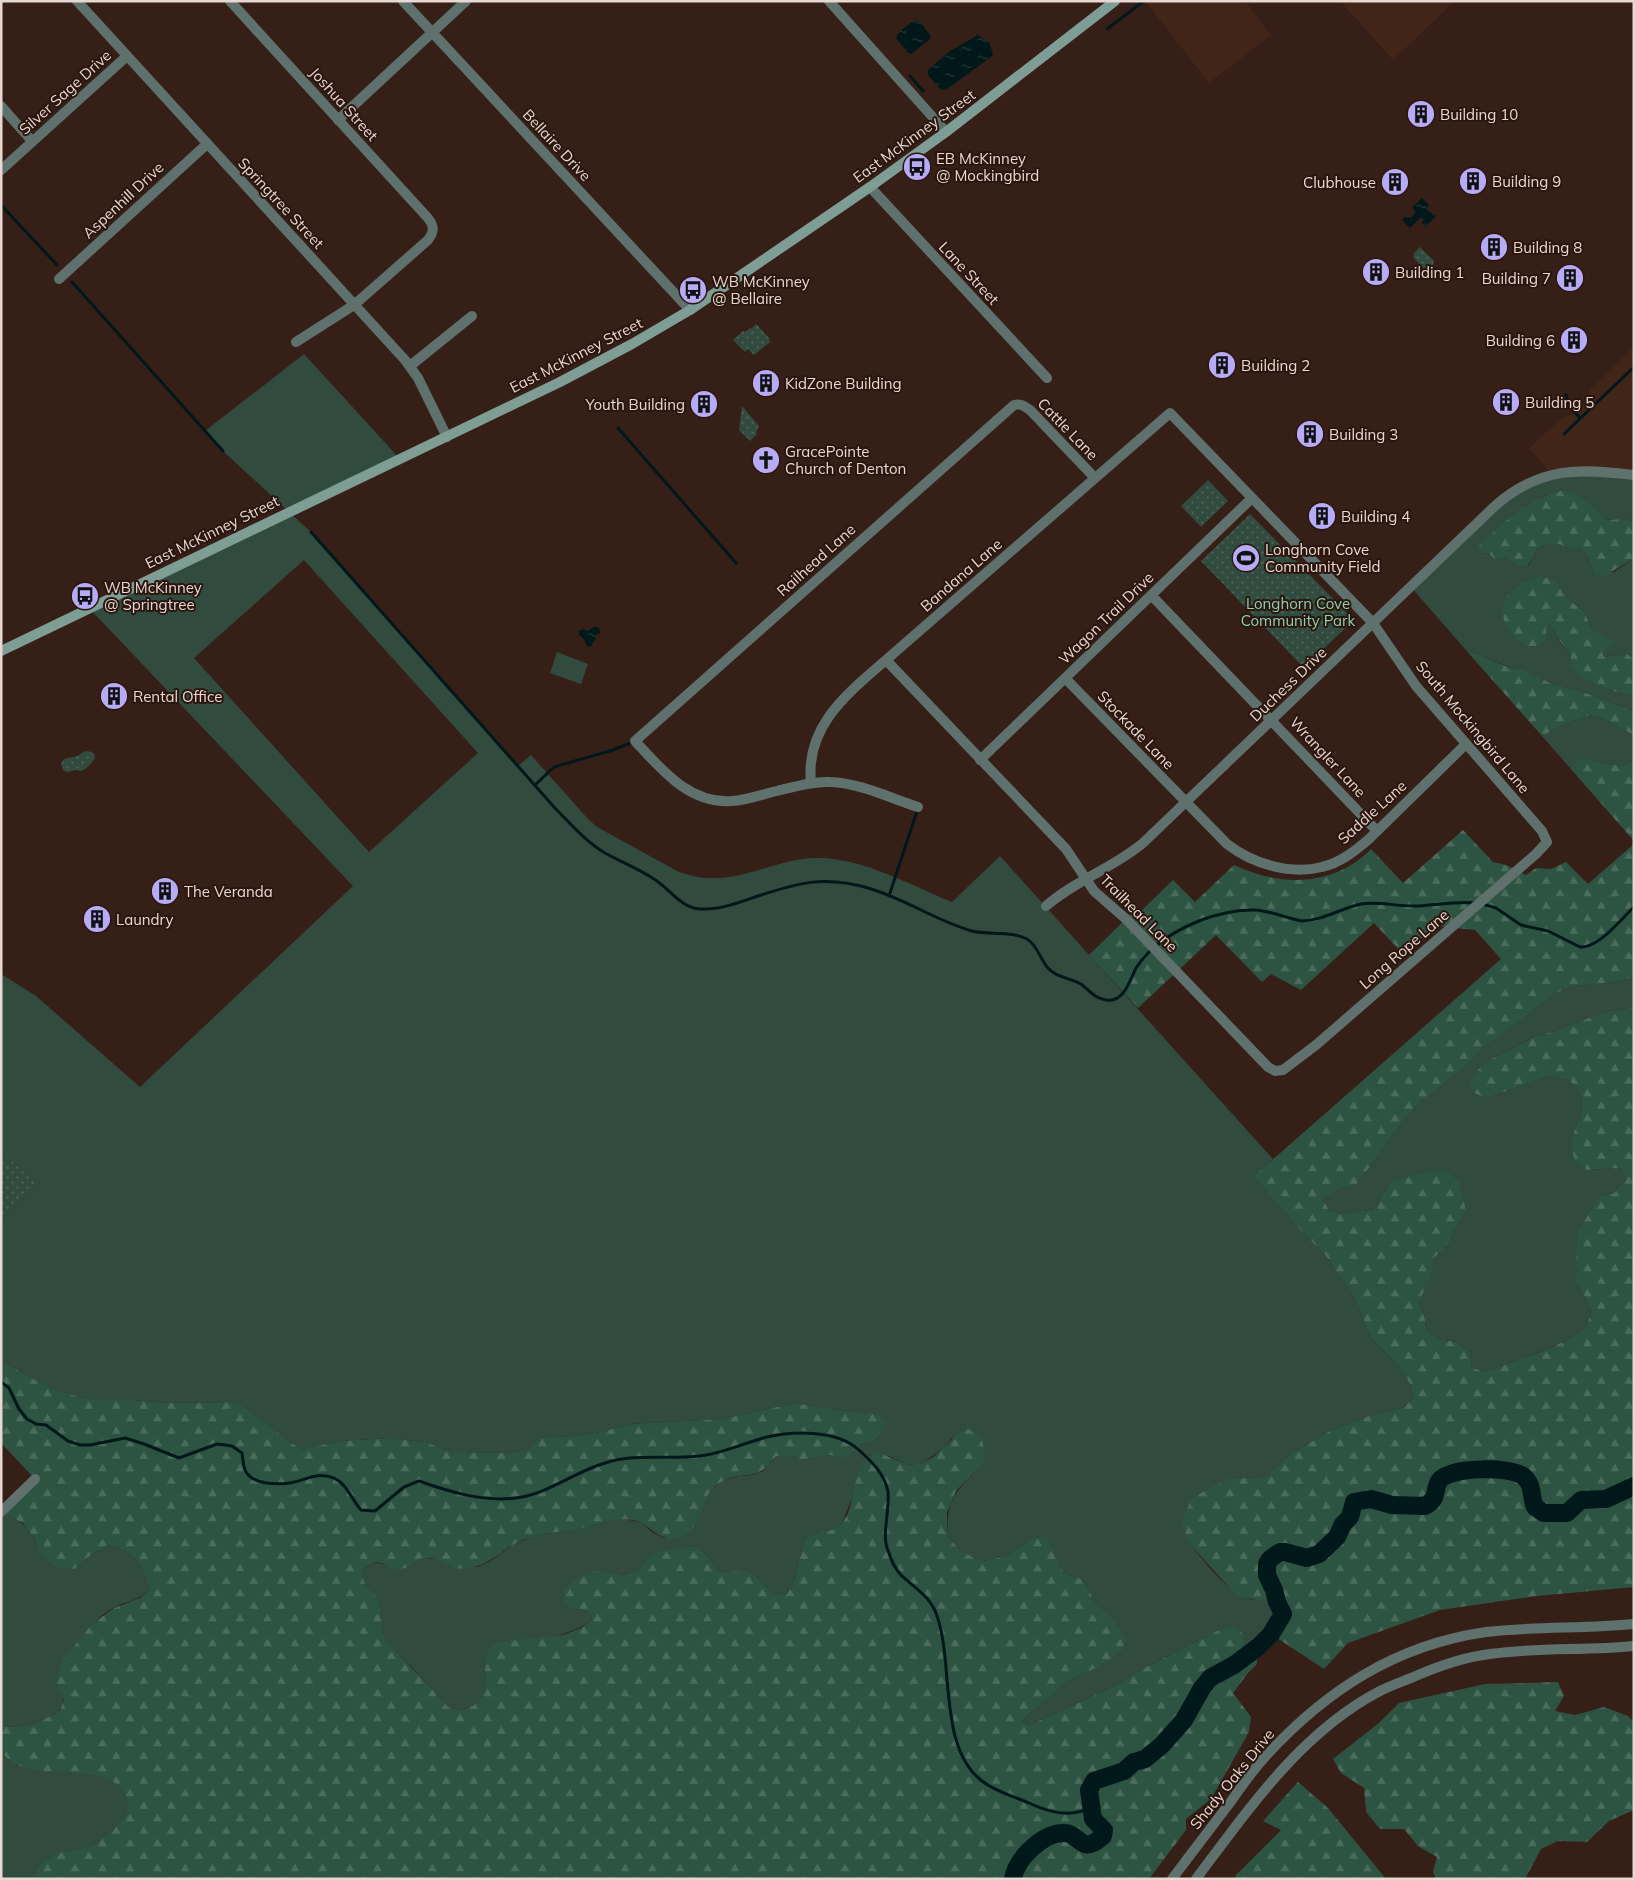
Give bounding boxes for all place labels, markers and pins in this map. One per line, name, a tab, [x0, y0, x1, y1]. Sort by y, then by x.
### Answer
building icon: Building 10	[1406, 99, 1436, 129]
place label: Building 10	[1440, 105, 1518, 124]
place label: EB McKinney @ Mockingbird	[936, 149, 1039, 185]
bus stop icon: EB McKinney @ Mockingbird	[902, 152, 932, 182]
building icon: Building 9	[1458, 166, 1488, 196]
building icon: Clubhouse	[1380, 167, 1410, 197]
place label: Building 9	[1492, 172, 1561, 191]
place label: Clubhouse	[1303, 173, 1376, 192]
building icon: Building 8	[1479, 232, 1509, 262]
place label: Building 8	[1513, 238, 1582, 257]
building icon: Building 1	[1361, 257, 1391, 287]
place label: Building 1	[1395, 263, 1464, 282]
building icon: Building 7	[1555, 263, 1585, 293]
place label: Building 7	[1482, 269, 1551, 288]
place label: WB McKinney @ Bellaire	[712, 272, 810, 308]
bus stop icon: WB McKinney @ Bellaire	[678, 275, 708, 305]
building icon: Building 6	[1559, 325, 1589, 355]
place label: Building 6	[1486, 331, 1555, 350]
building icon: Building 2	[1207, 350, 1237, 380]
place label: Building 2	[1241, 356, 1310, 375]
building icon: KidZone Building	[751, 368, 781, 398]
place label: KidZone Building	[785, 374, 902, 393]
building icon: Building 5	[1491, 387, 1521, 417]
building icon: Youth Building	[689, 389, 719, 419]
place label: Building 5	[1525, 393, 1594, 412]
place label: Youth Building	[585, 395, 685, 414]
building icon: Building 3	[1295, 419, 1325, 449]
place label: Building 3	[1329, 425, 1398, 444]
place label: GracePointe Church of Denton	[785, 442, 906, 478]
church icon: GracePointe Church of Denton	[751, 445, 781, 475]
building icon: Building 4	[1307, 501, 1337, 531]
place label: Building 4	[1341, 507, 1410, 526]
place label: Longhorn Cove Community Field	[1265, 540, 1381, 576]
sports icon: Longhorn Cove Community Field	[1231, 543, 1261, 573]
place label: WB McKinney @ Springtree	[104, 578, 202, 614]
bus stop icon: WB McKinney @ Springtree	[70, 581, 100, 611]
building icon: Rental Office	[99, 681, 129, 711]
place label: Rental Office	[133, 687, 222, 706]
building icon: The Veranda	[150, 876, 180, 906]
place label: The Veranda	[184, 882, 273, 901]
building icon: Laundry	[82, 904, 112, 934]
place label: Laundry	[116, 910, 174, 929]

